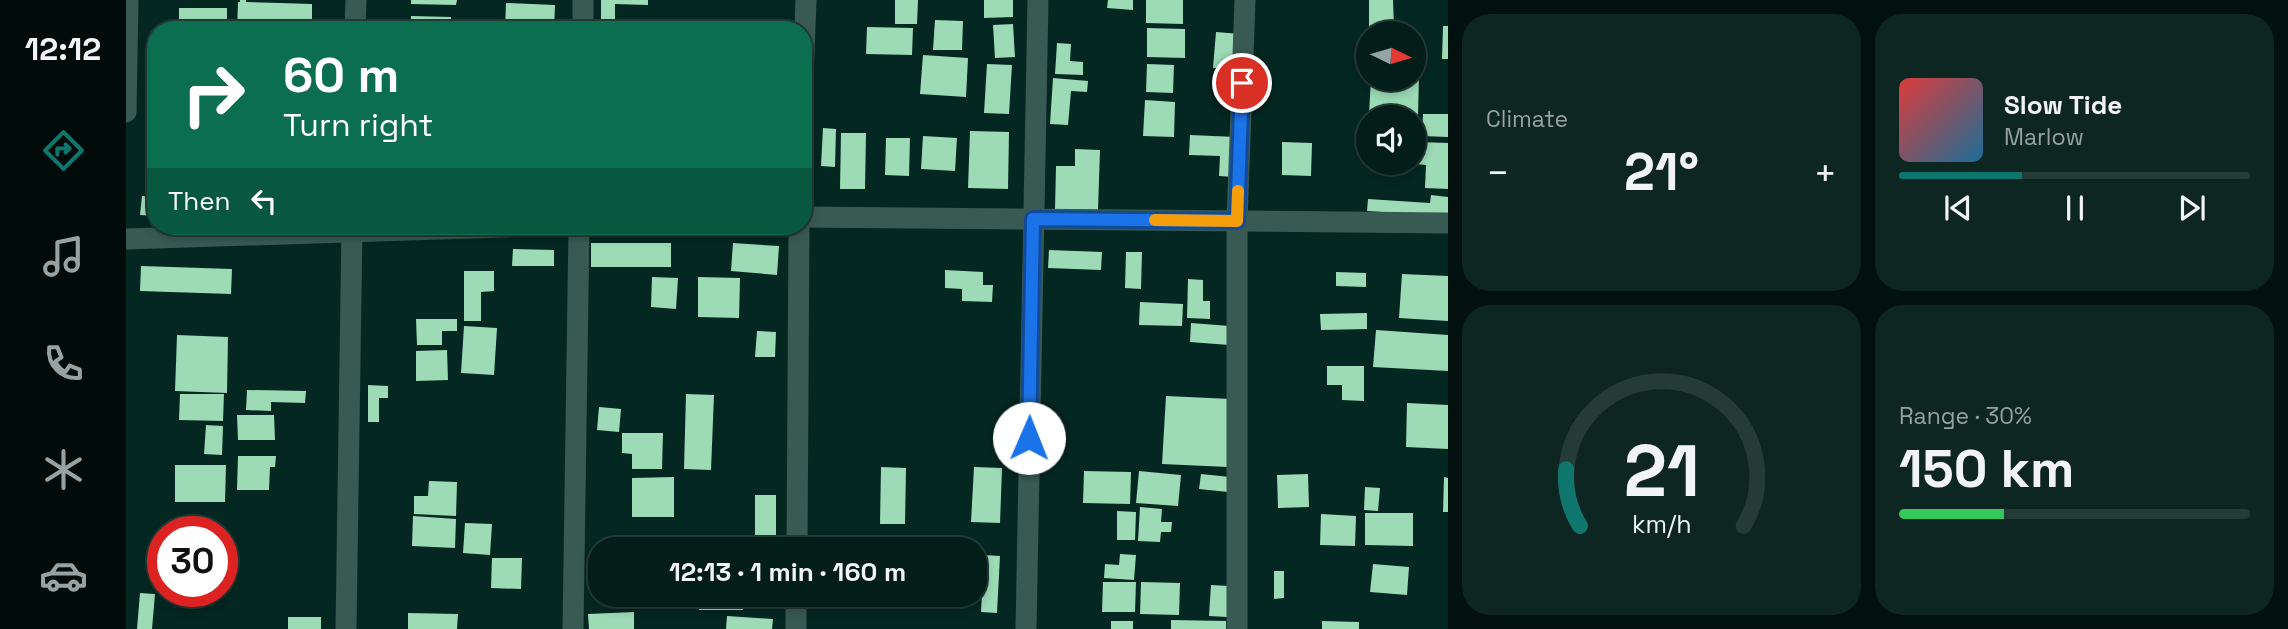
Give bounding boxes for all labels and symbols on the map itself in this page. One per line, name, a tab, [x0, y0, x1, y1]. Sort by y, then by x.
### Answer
north arrow	[1356, 21, 1426, 91]
pin	[1212, 53, 1272, 113]
position arrow	[992, 401, 1066, 475]
speed limit sign: 30	[147, 516, 238, 607]

